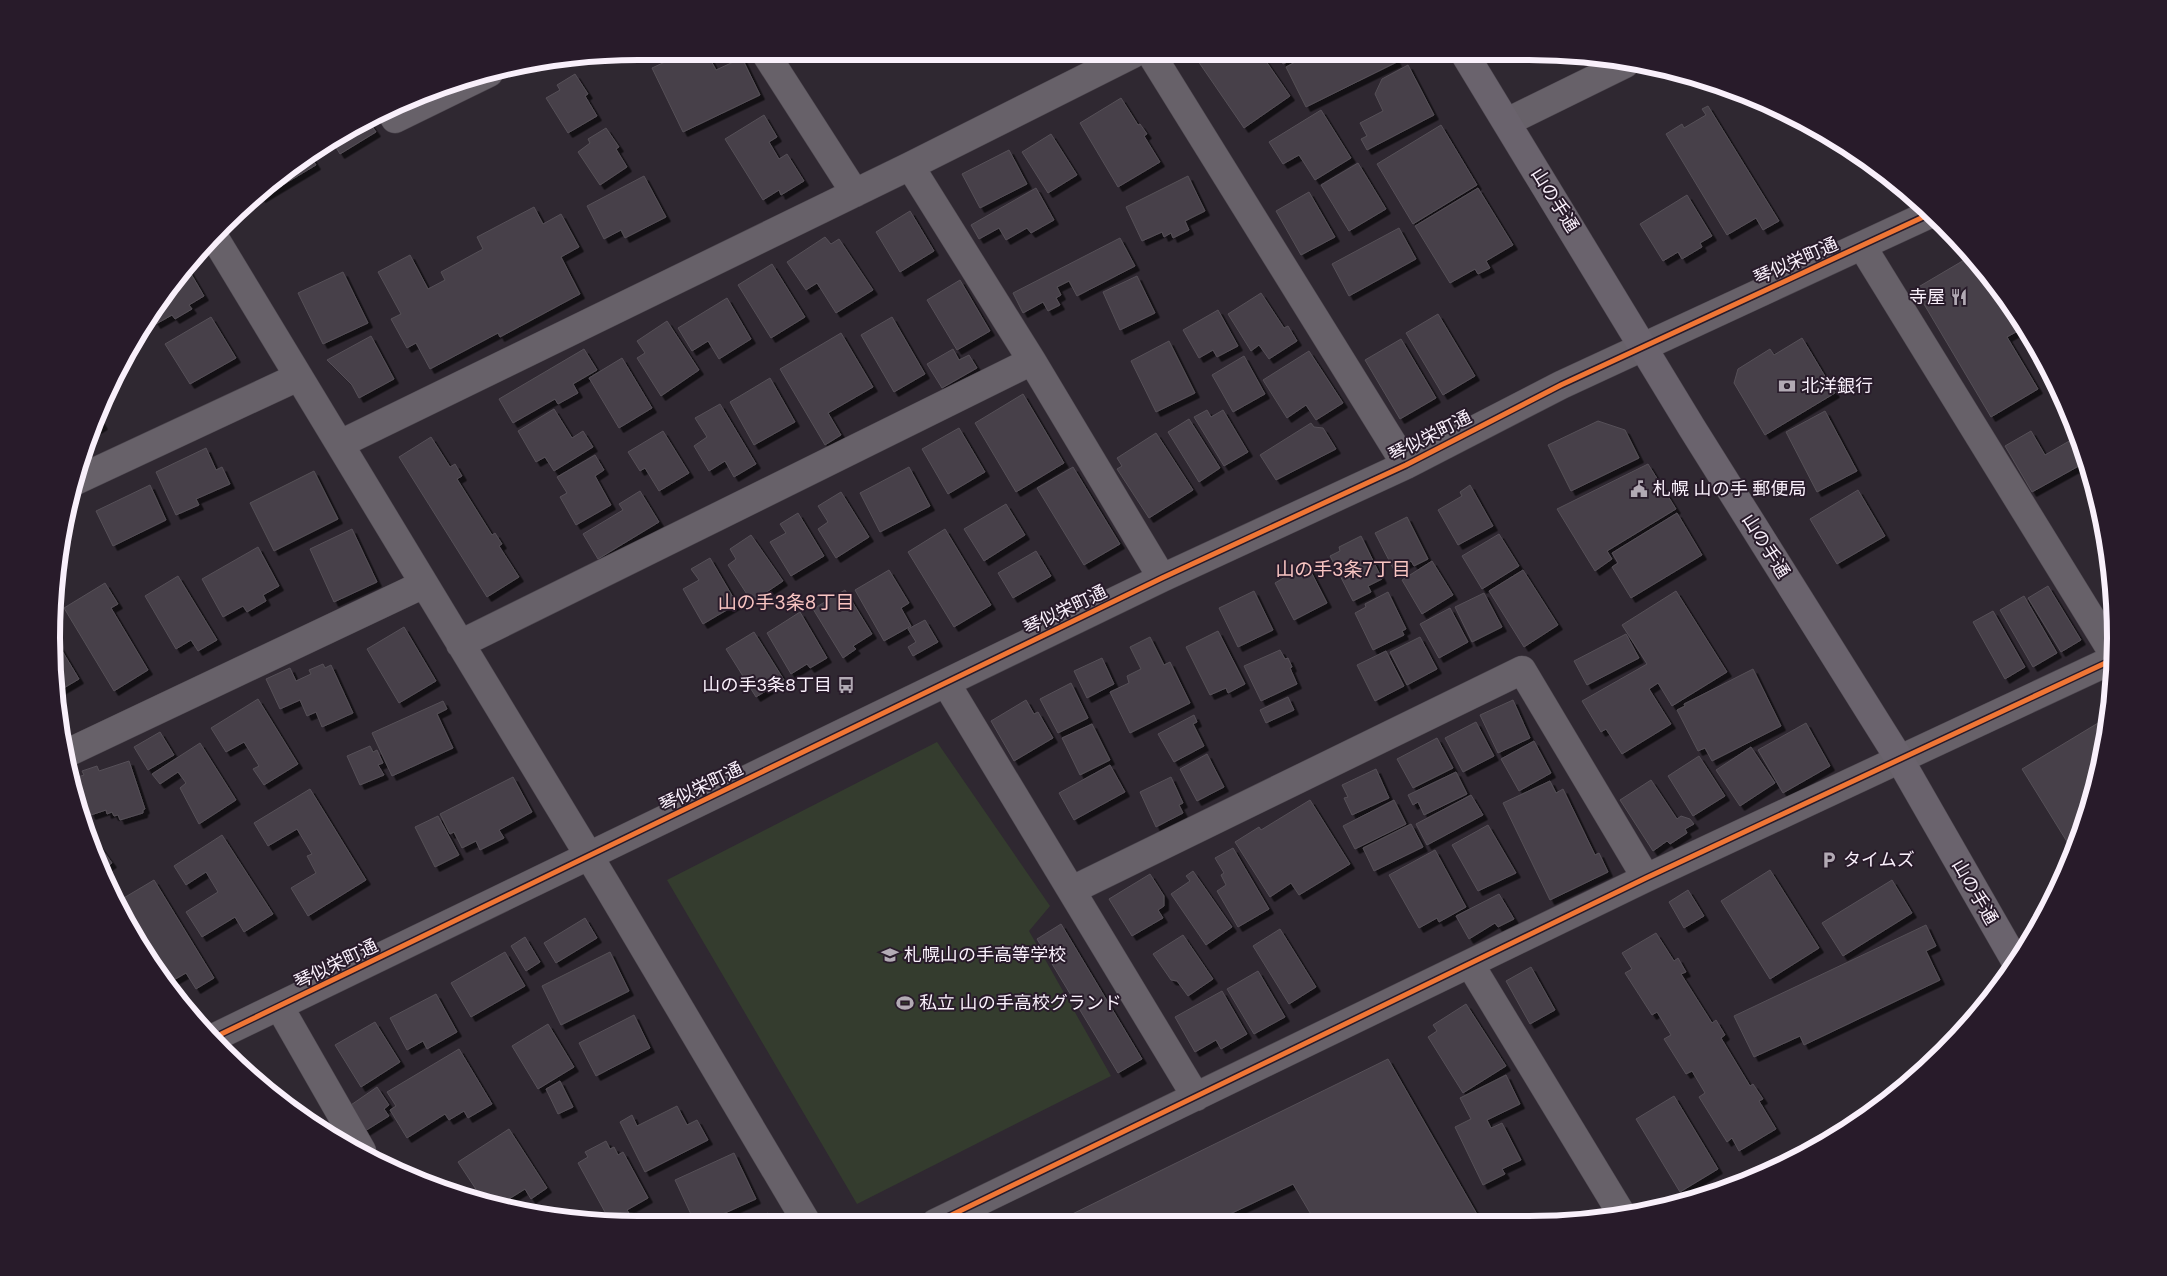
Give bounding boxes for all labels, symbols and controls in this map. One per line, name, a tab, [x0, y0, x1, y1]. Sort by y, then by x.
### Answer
street label: 山の手通	[1526, 163, 1584, 237]
street label: 琴似栄町通	[1750, 232, 1842, 290]
place label: 寺屋	[1909, 285, 1945, 309]
restaurant icon: 寺屋	[1949, 287, 1969, 307]
place label: 北洋銀行	[1801, 374, 1873, 398]
bank icon: 北洋銀行	[1777, 376, 1797, 396]
street label: 琴似栄町通	[1384, 405, 1476, 467]
place label: 札幌 山の手 郵便局	[1653, 477, 1807, 501]
public building icon: 札幌 山の手 郵便局	[1629, 479, 1649, 499]
street label: 山の手通	[1737, 509, 1795, 583]
district label: 山の手3条7丁目	[1275, 557, 1411, 582]
street label: 琴似栄町通	[1019, 579, 1111, 641]
district label: 山の手3条8丁目	[718, 590, 854, 615]
place label: 山の手3条8丁目	[702, 673, 832, 697]
bus stop icon: 山の手3条8丁目	[836, 675, 856, 695]
street label: 琴似栄町通	[655, 756, 747, 818]
place label: タイムズ	[1843, 848, 1915, 872]
parking icon: タイムズ	[1819, 850, 1839, 870]
street label: 山の手通	[1947, 855, 2003, 929]
street label: 琴似栄町通	[290, 933, 382, 995]
place label: 札幌山の手高等学校	[904, 943, 1066, 967]
school or university icon: 札幌山の手高等学校	[880, 945, 900, 965]
place label: 私立 山の手高校グランド	[919, 991, 1122, 1015]
sports icon: 私立 山の手高校グランド	[895, 993, 915, 1013]

